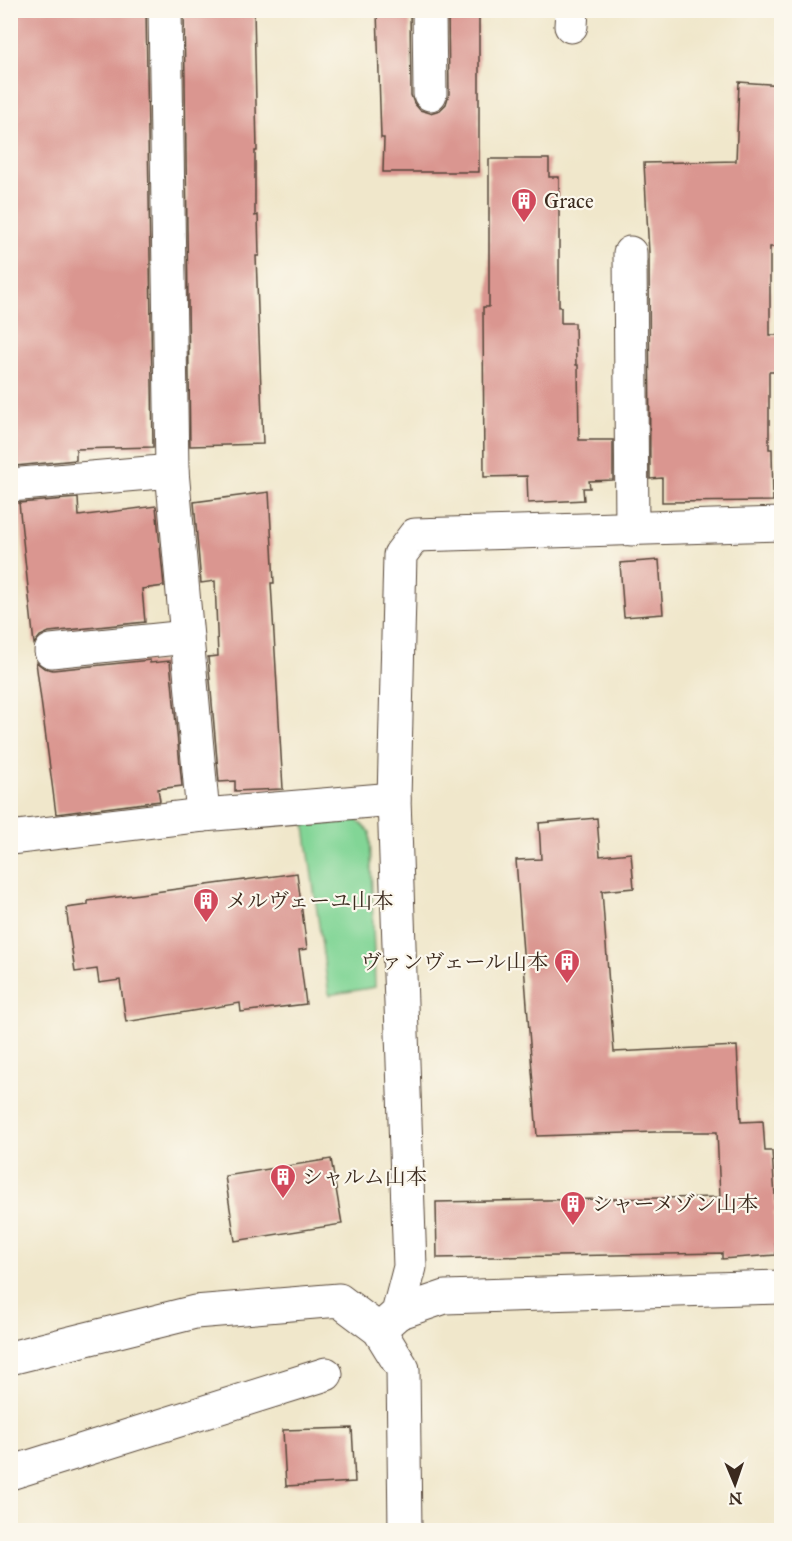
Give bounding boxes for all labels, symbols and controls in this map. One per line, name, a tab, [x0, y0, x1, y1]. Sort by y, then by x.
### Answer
building icon: Grace	[509, 186, 539, 224]
place label: Grace	[544, 188, 594, 214]
building icon: メルヴェーユ山本	[191, 886, 221, 924]
place label: メルヴェーユ山本	[226, 888, 393, 914]
building icon: ヴァンヴェール山本	[552, 947, 582, 985]
place label: ヴァンヴェール山本	[360, 949, 548, 975]
building icon: シャルム山本	[268, 1162, 298, 1200]
place label: シャルム山本	[302, 1164, 427, 1190]
building icon: シャーメゾン山本	[558, 1189, 588, 1227]
place label: シャーメゾン山本	[592, 1191, 758, 1217]
north arrow	[705, 1454, 765, 1514]
text: N	[728, 1489, 743, 1508]

